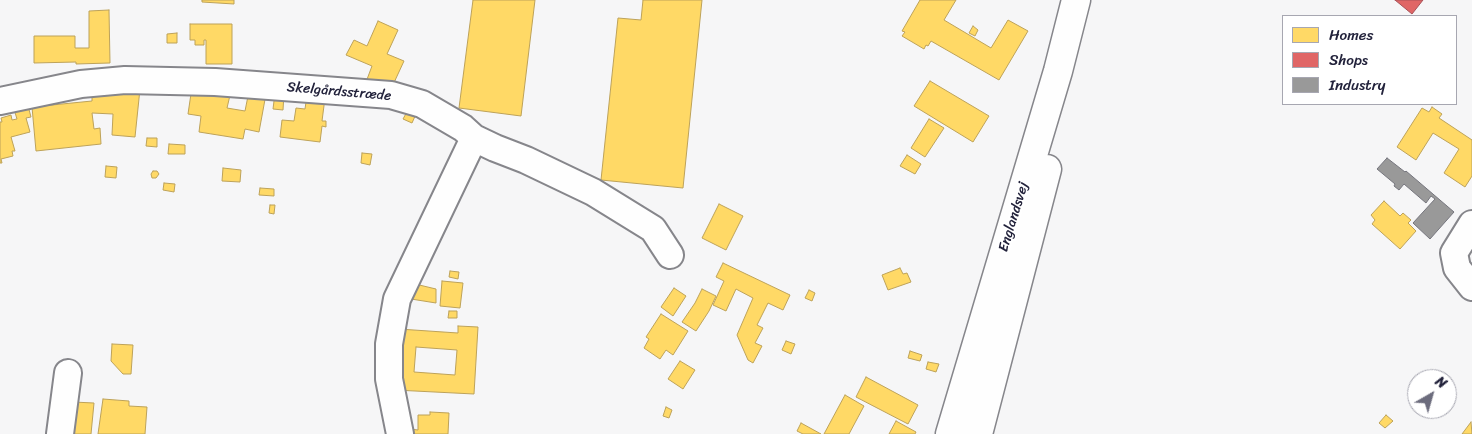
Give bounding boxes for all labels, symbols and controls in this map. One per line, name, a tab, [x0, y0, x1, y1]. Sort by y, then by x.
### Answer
legend	[1282, 15, 1457, 105]
text: Homes	[1329, 22, 1373, 48]
text: Shops	[1329, 47, 1368, 73]
text: Industry	[1329, 72, 1386, 98]
street label: Skelgårdsstræde	[286, 79, 392, 105]
street label: Englandsvej	[995, 180, 1033, 254]
north arrow	[1407, 369, 1457, 419]
text: N	[1429, 370, 1452, 395]

